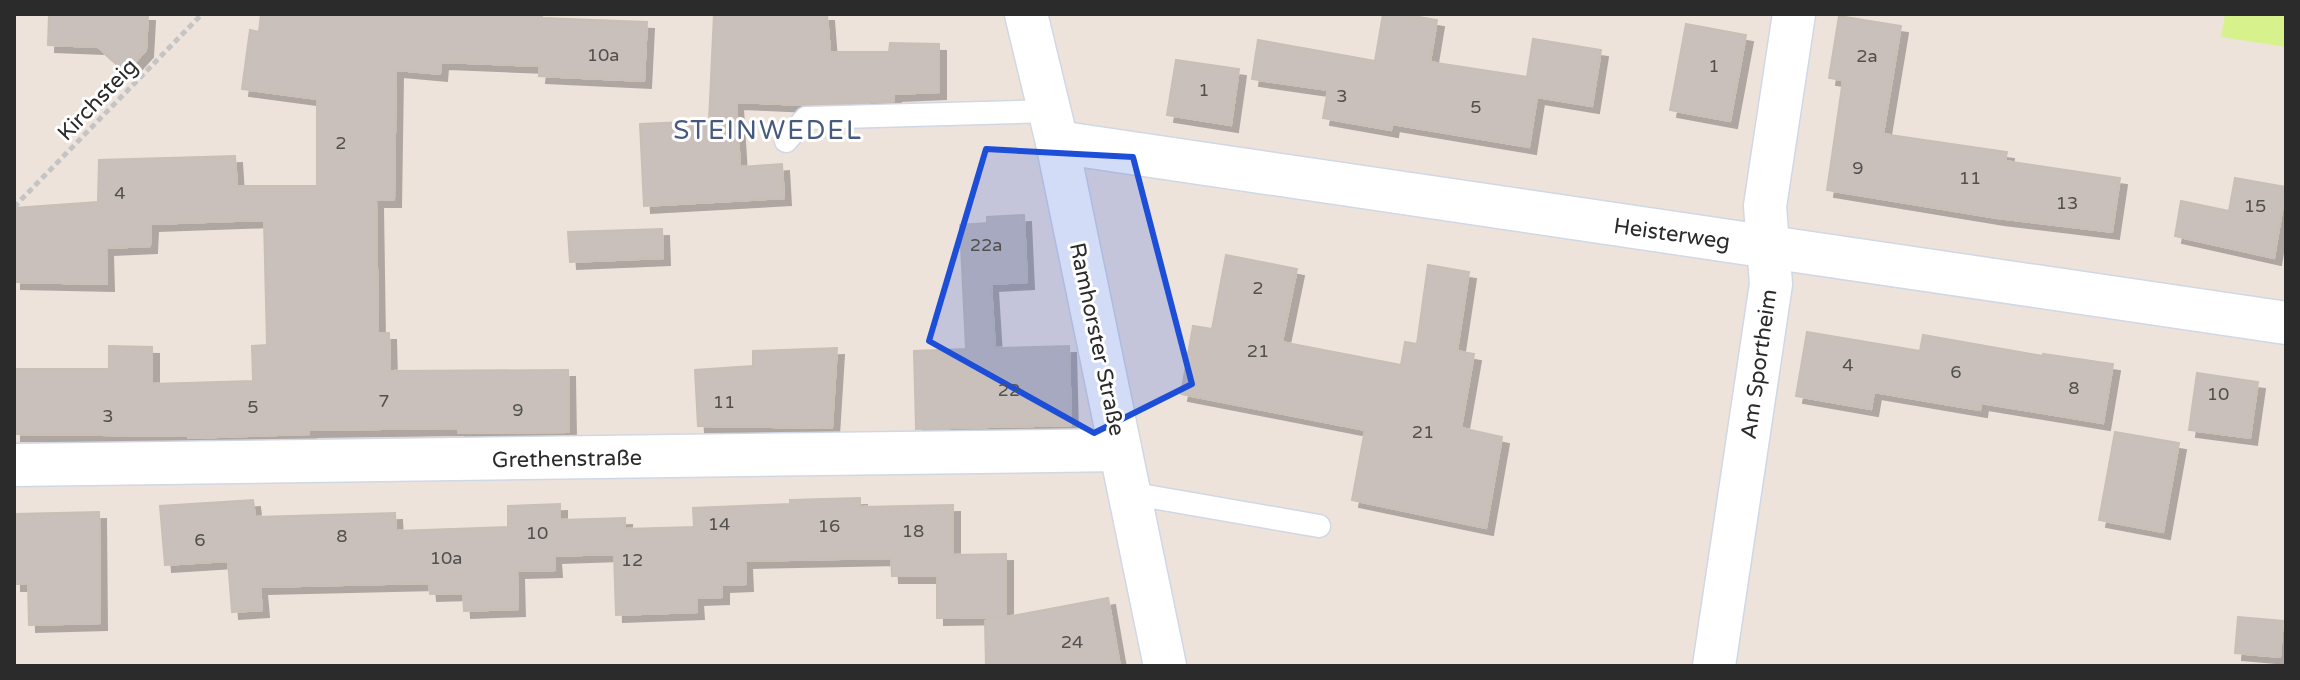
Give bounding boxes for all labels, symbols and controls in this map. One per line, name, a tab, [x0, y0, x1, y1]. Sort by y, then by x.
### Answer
house number: 10a	[587, 44, 619, 66]
house number: 2a	[1856, 45, 1878, 67]
street label: Kirchsteig	[52, 53, 143, 146]
house number: 1	[1708, 55, 1720, 77]
house number: 1	[1198, 79, 1210, 101]
house number: 3	[1336, 85, 1348, 107]
house number: 5	[1470, 96, 1482, 118]
district label: STEINWEDEL	[673, 115, 863, 146]
house number: 2	[335, 132, 347, 154]
house number: 9	[1852, 157, 1864, 179]
house number: 11	[1959, 167, 1981, 189]
house number: 4	[114, 182, 126, 204]
house number: 13	[2056, 192, 2078, 214]
house number: 15	[2244, 195, 2266, 217]
street label: Heisterweg	[1612, 213, 1732, 255]
house number: 22a	[970, 234, 1002, 256]
street label: Ramhorster Straße	[1064, 240, 1130, 438]
house number: 2	[1252, 277, 1264, 299]
street label: Am Sportheim	[1736, 287, 1782, 441]
house number: 21	[1247, 340, 1269, 362]
house number: 4	[1842, 354, 1854, 376]
house number: 6	[1950, 361, 1962, 383]
house number: 8	[2068, 377, 2080, 399]
house number: 22	[998, 379, 1020, 401]
house number: 10	[2207, 383, 2229, 405]
house number: 7	[378, 390, 390, 412]
house number: 11	[713, 391, 735, 413]
house number: 5	[247, 396, 259, 418]
house number: 9	[512, 399, 524, 421]
house number: 3	[102, 405, 114, 427]
house number: 21	[1412, 421, 1434, 443]
street label: Grethenstraße	[492, 445, 642, 473]
house number: 14	[708, 513, 730, 535]
house number: 16	[818, 515, 840, 537]
house number: 18	[902, 520, 924, 542]
house number: 10	[526, 522, 548, 544]
house number: 8	[336, 525, 348, 547]
house number: 6	[194, 529, 206, 551]
house number: 10a	[430, 547, 462, 569]
house number: 12	[621, 549, 643, 571]
house number: 24	[1061, 631, 1083, 653]

